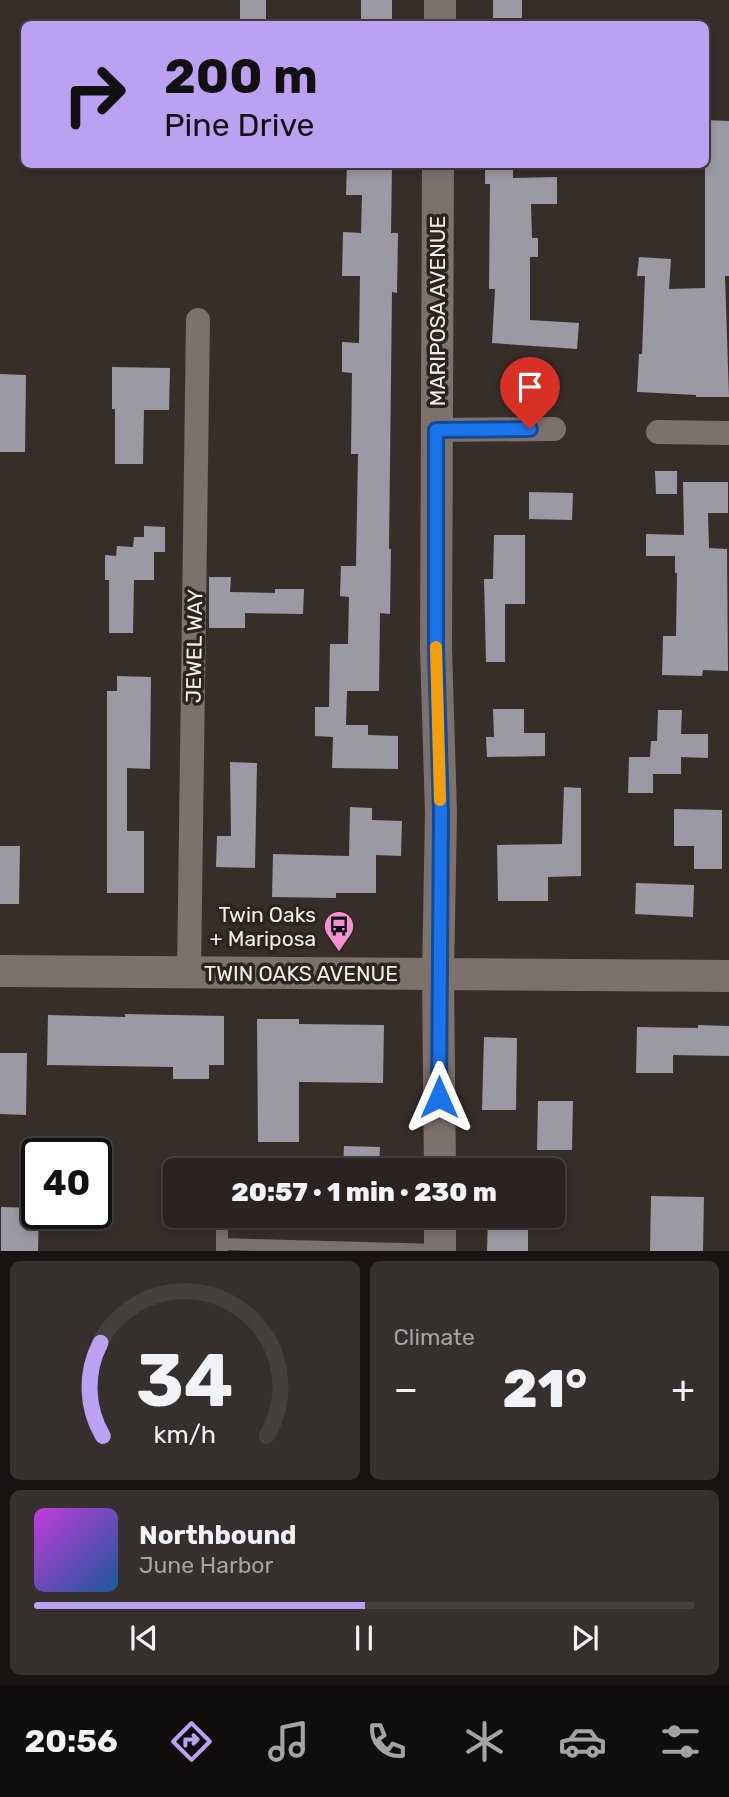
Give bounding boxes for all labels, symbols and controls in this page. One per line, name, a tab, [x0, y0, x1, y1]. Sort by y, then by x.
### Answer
text: 200 m	[164, 47, 318, 105]
icon: right	[49, 49, 140, 140]
text: Pine Drive	[164, 106, 314, 144]
street label: MARIPOSA AVENUE	[425, 216, 450, 406]
pin	[500, 357, 560, 429]
icon: arrive	[511, 368, 549, 406]
street label: JEWEL WAY	[181, 589, 207, 703]
place label: Twin Oaks + Mariposa	[210, 902, 316, 951]
bus stop icon: Twin Oaks + Mariposa	[322, 909, 356, 953]
street label: TWIN OAKS AVENUE	[204, 961, 398, 986]
position arrow	[402, 1060, 476, 1134]
speed limit sign: 40	[21, 1138, 112, 1229]
text: 20:57 · 1 min · 230 m	[231, 1177, 497, 1208]
text: Climate	[394, 1323, 475, 1351]
text: 34	[136, 1339, 234, 1425]
text: 21°	[503, 1358, 587, 1420]
text: −	[394, 1366, 418, 1412]
text: +	[671, 1366, 695, 1412]
text: km/h	[154, 1420, 216, 1449]
text: Northbound	[139, 1520, 297, 1551]
text: June Harbor	[139, 1551, 273, 1579]
icon: previous	[125, 1619, 163, 1657]
icon: pause	[345, 1619, 383, 1657]
icon: next	[566, 1619, 604, 1657]
icon: directions	[167, 1717, 216, 1766]
icon: music	[264, 1717, 313, 1766]
icon: phone	[362, 1717, 411, 1766]
icon: climate	[460, 1717, 509, 1766]
icon: car	[558, 1717, 607, 1766]
icon: filters	[656, 1717, 705, 1766]
text: 20:56	[24, 1722, 118, 1760]

